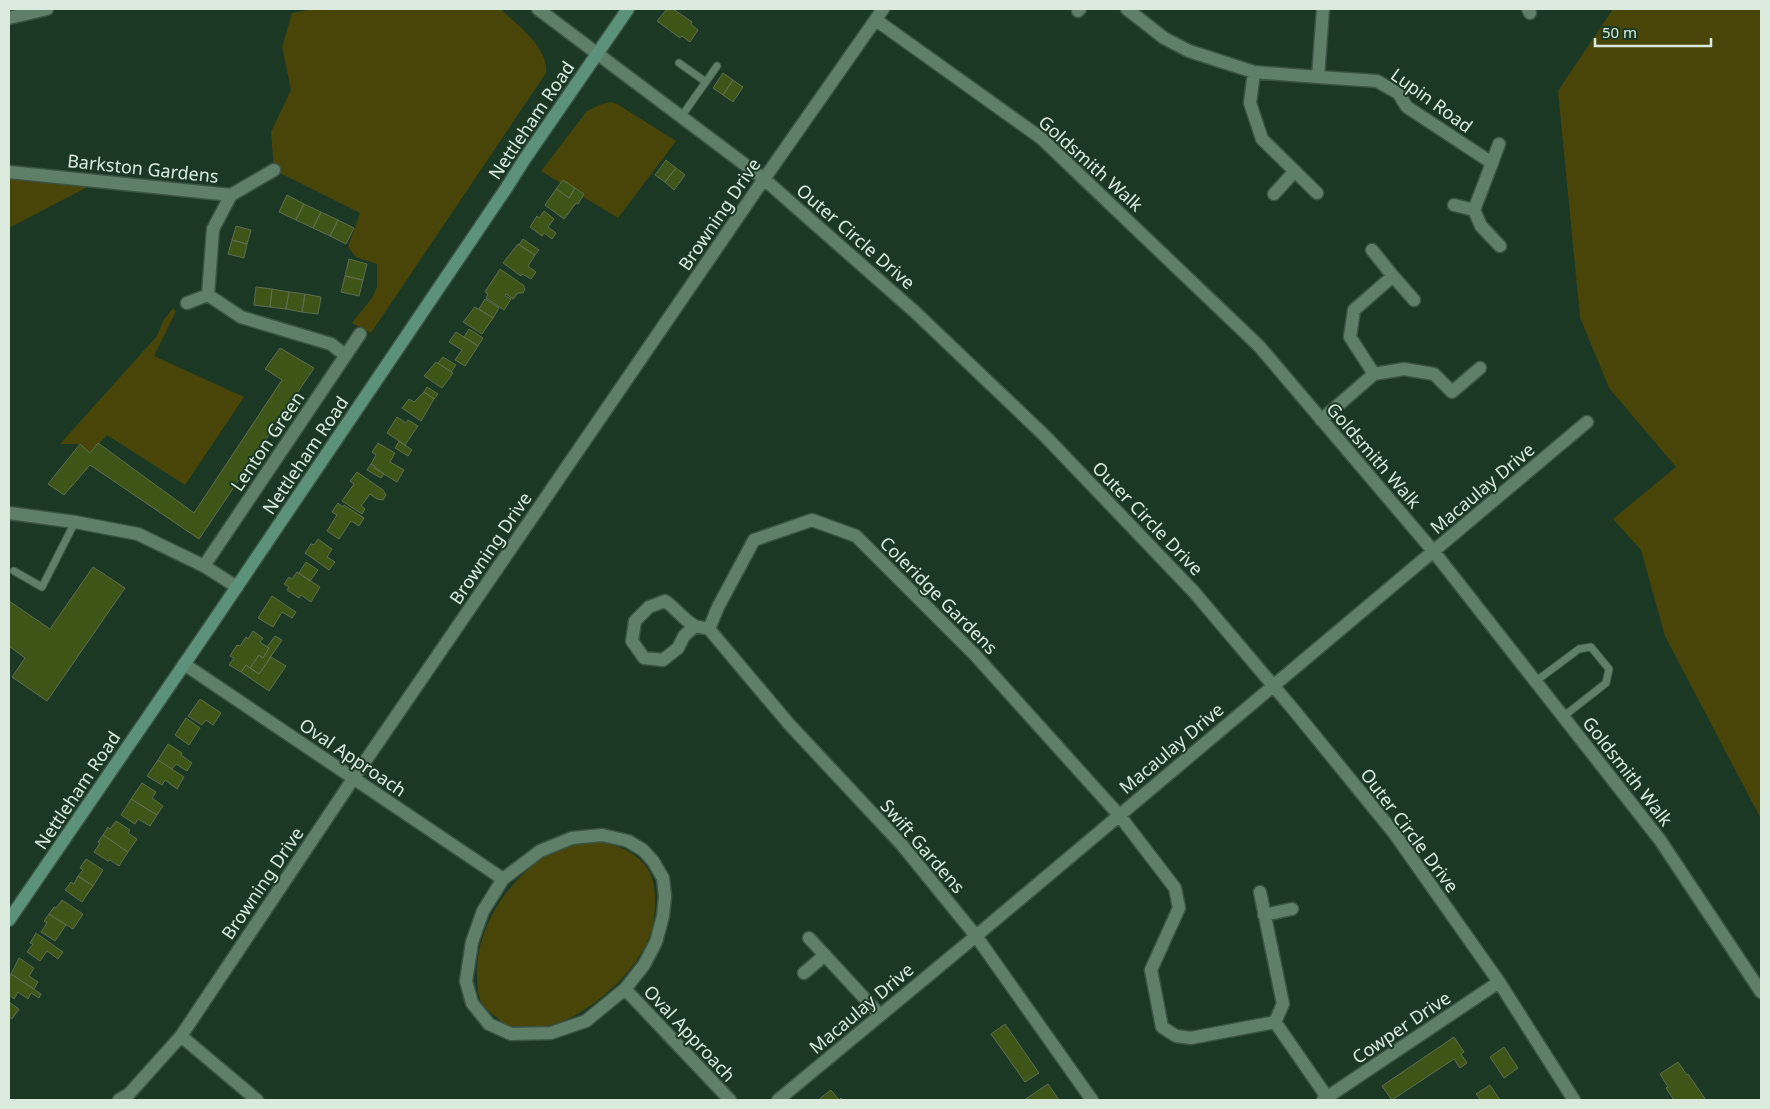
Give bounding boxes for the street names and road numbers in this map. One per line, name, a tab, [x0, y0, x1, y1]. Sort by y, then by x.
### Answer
street label: Nettleham Road	[483, 56, 579, 184]
street label: Lupin Road	[1386, 62, 1478, 138]
street label: Goldsmith Walk	[1034, 110, 1149, 217]
street label: Barkston Gardens	[66, 148, 220, 188]
street label: Browning Drive	[673, 153, 765, 275]
street label: Outer Circle Drive	[792, 178, 920, 294]
street label: Lenton Green	[225, 386, 309, 496]
street label: Nettleham Road	[257, 391, 353, 519]
street label: Goldsmith Walk	[1321, 397, 1427, 513]
street label: Macaulay Drive	[1425, 437, 1539, 539]
street label: Outer Circle Drive	[1087, 456, 1209, 580]
street label: Browning Drive	[444, 487, 536, 609]
street label: Coleridge Gardens	[875, 531, 1003, 659]
street label: Macaulay Drive	[1114, 697, 1228, 799]
street label: Goldsmith Walk	[1578, 711, 1679, 831]
street label: Oval Approach	[295, 712, 411, 802]
street label: Nettleham Road	[29, 726, 125, 854]
street label: Outer Circle Drive	[1355, 763, 1465, 897]
street label: Swift Gardens	[875, 794, 971, 898]
street label: Browning Drive	[216, 822, 308, 944]
street label: Macaulay Drive	[804, 957, 918, 1059]
street label: Oval Approach	[639, 979, 741, 1087]
street label: Cowper Drive	[1347, 985, 1455, 1069]

